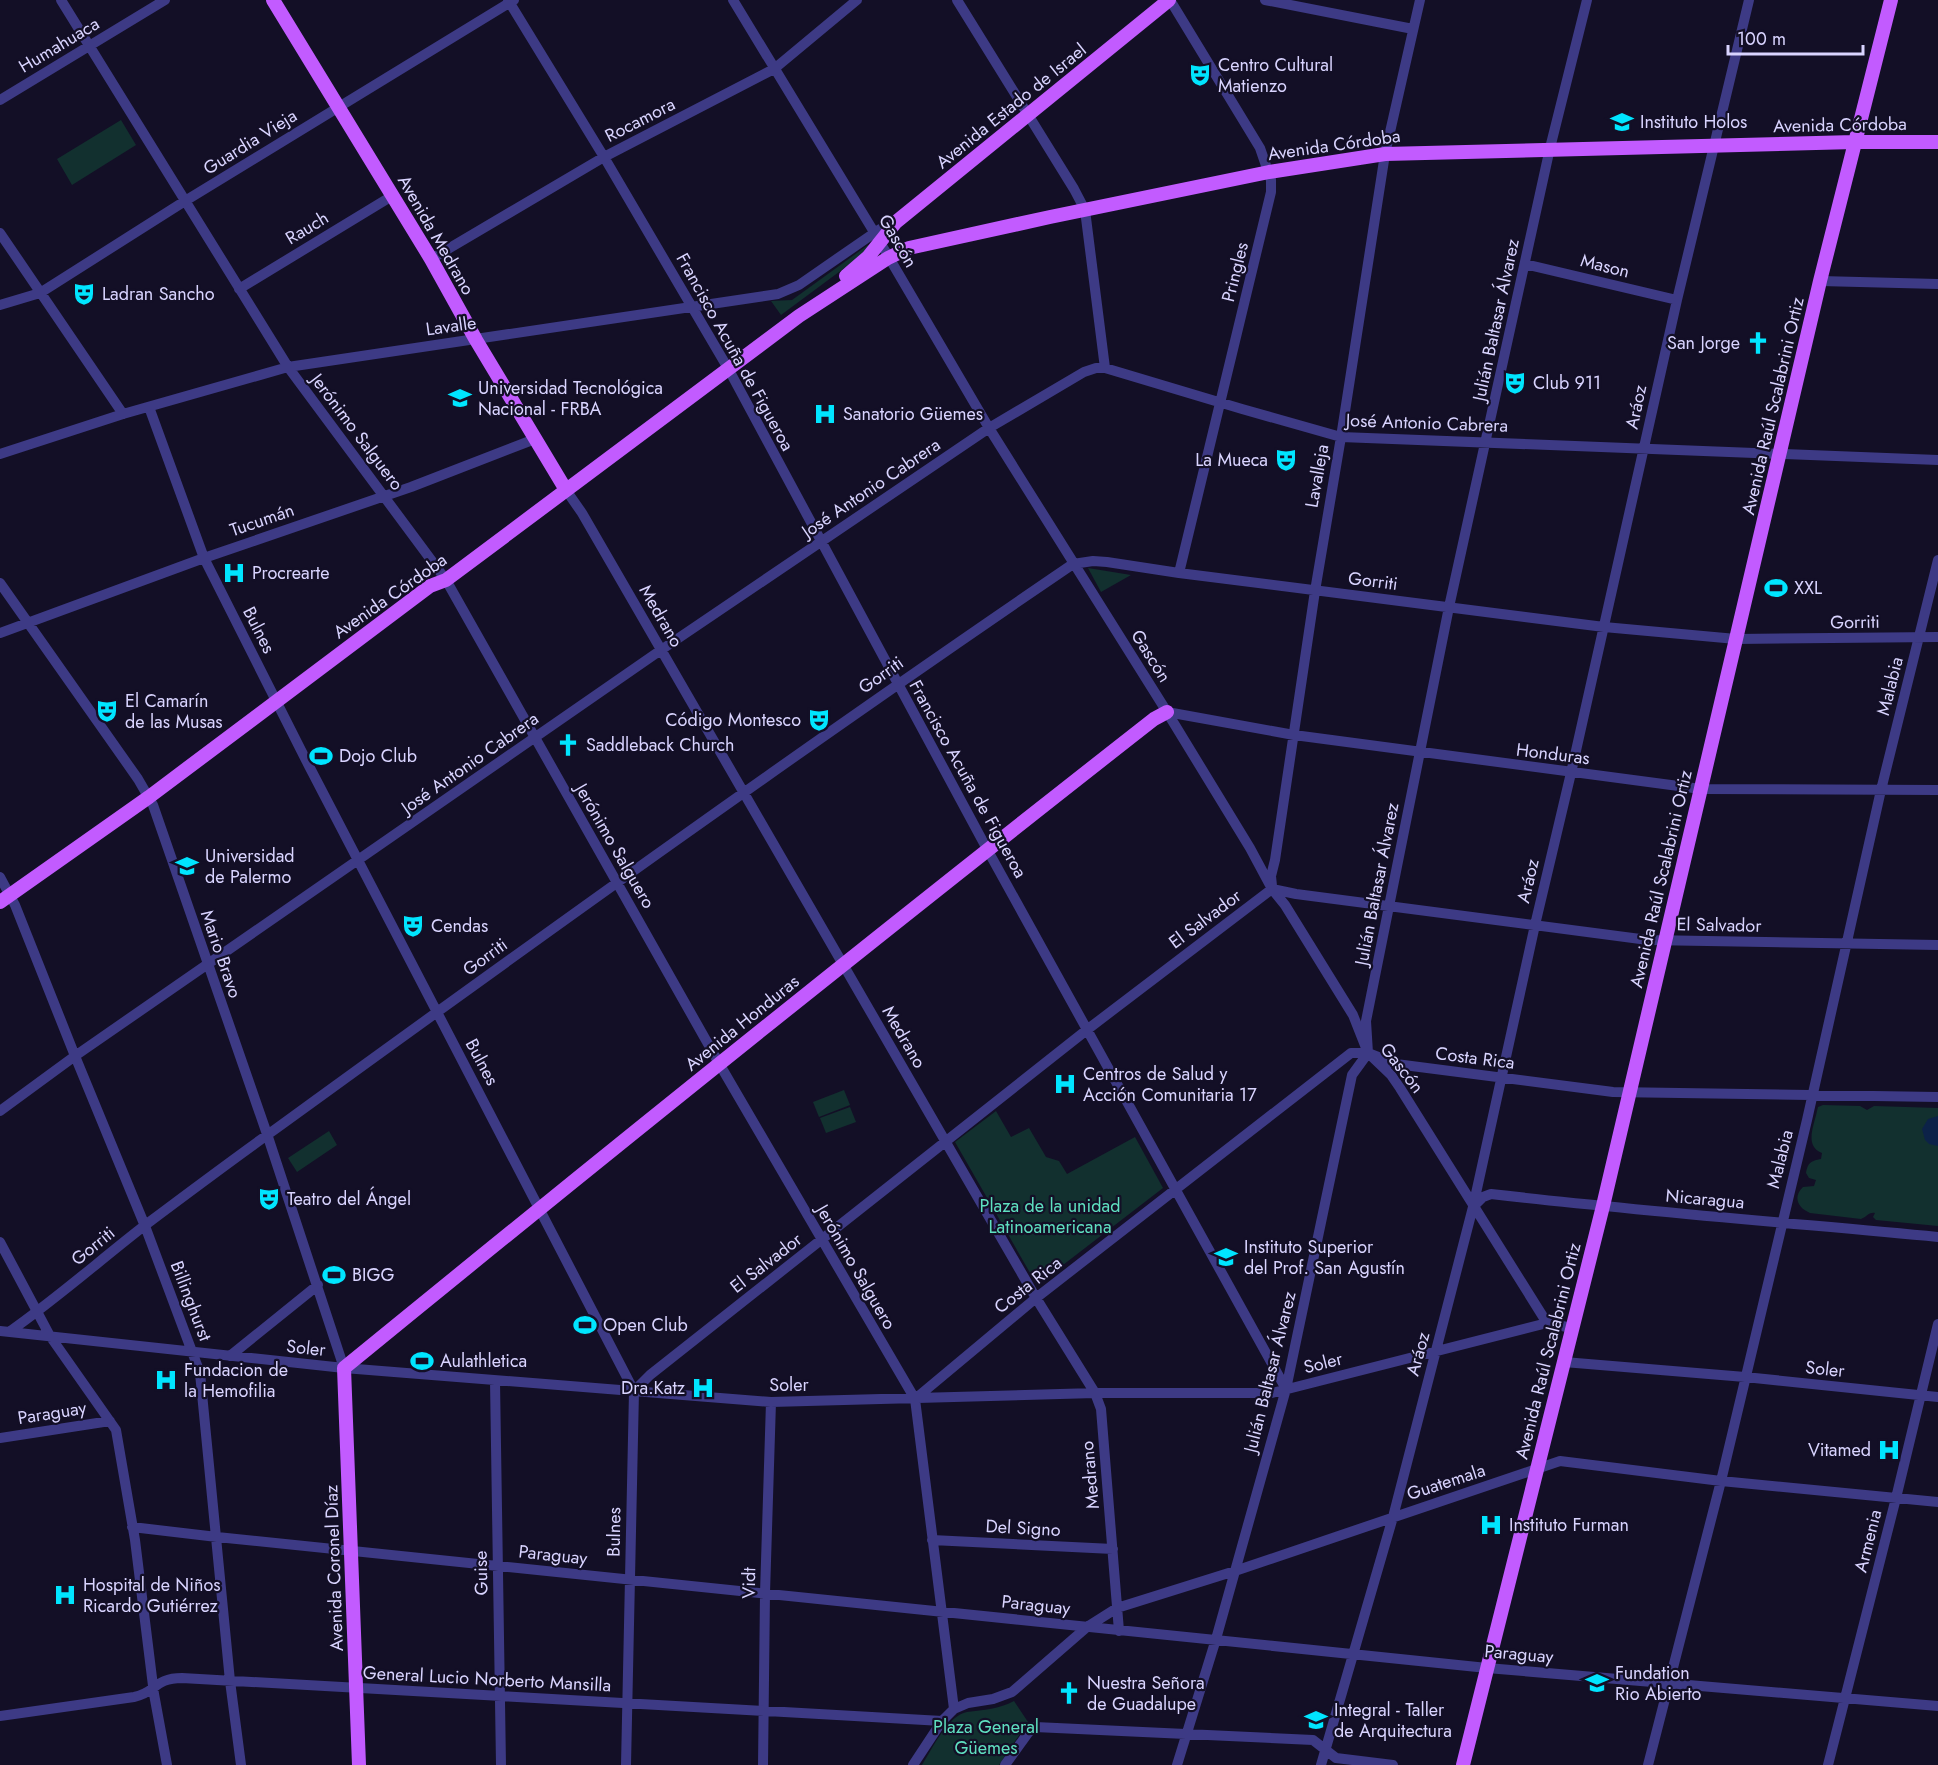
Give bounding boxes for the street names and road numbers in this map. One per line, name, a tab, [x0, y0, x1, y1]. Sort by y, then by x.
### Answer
street label: Humahuaca	[14, 11, 104, 79]
street label: Avenida Estado de Israel	[930, 37, 1092, 175]
street label: Rocamora	[600, 91, 680, 149]
street label: Guardia Vieja	[198, 103, 302, 181]
street label: Avenida Córdoba	[1773, 111, 1907, 139]
street label: Avenida Córdoba	[1266, 123, 1402, 167]
street label: Avenida Medrano	[391, 170, 481, 300]
street label: Rauch	[280, 205, 334, 251]
street label: Gascón	[872, 209, 924, 273]
street label: Julián Baltasar Álvarez	[1466, 236, 1526, 405]
street label: Pringles	[1215, 239, 1255, 305]
street label: Mason	[1578, 247, 1632, 285]
street label: Francisco Acuña de Figueroa	[670, 248, 800, 456]
street label: Avenida Raúl Scalabrini Ortiz	[1735, 294, 1811, 517]
street label: Lavalle	[424, 310, 478, 342]
street label: Jerónimo Salguero	[303, 367, 410, 496]
street label: Aráoz	[1619, 382, 1654, 432]
street label: José Antonio Cabrera	[1344, 407, 1508, 439]
street label: José Antonio Cabrera	[795, 432, 945, 545]
street label: Lavalleja	[1299, 442, 1335, 510]
street label: Tucumán	[226, 497, 298, 543]
street label: Avenida Córdoba	[328, 547, 452, 645]
street label: Gorriti	[1347, 565, 1399, 597]
street label: Medrano	[633, 580, 689, 652]
street label: Bulnes	[236, 602, 282, 658]
street label: Gorriti	[1830, 609, 1880, 635]
street label: Gascón	[1125, 625, 1177, 687]
street label: Gorriti	[853, 650, 909, 700]
street label: Malabia	[1870, 654, 1910, 718]
street label: Francisco Acuña de Figueroa	[903, 675, 1033, 883]
street label: José Antonio Cabrera	[394, 706, 544, 821]
street label: Honduras	[1515, 737, 1591, 771]
street label: Avenida Raúl Scalabrini Ortiz	[1623, 767, 1699, 990]
street label: Jerónimo Salguero	[568, 777, 661, 913]
street label: Julián Baltasar Álvarez	[1348, 800, 1406, 970]
street label: Aráoz	[1510, 856, 1546, 906]
street label: El Salvador	[1163, 883, 1247, 955]
street label: Mario Bravo	[194, 906, 248, 1002]
street label: El Salvador	[1676, 911, 1763, 939]
street label: Gorriti	[457, 932, 513, 982]
street label: Avenida Honduras	[679, 969, 805, 1077]
street label: Medrano	[876, 1001, 932, 1073]
street label: Bulnes	[459, 1034, 505, 1090]
street label: Gascón	[1374, 1037, 1430, 1099]
street label: Costa Rica	[1434, 1040, 1516, 1076]
street label: Malabia	[1760, 1127, 1800, 1191]
street label: Nicaragua	[1664, 1183, 1746, 1215]
street label: Jerónimo Salguero	[809, 1198, 902, 1334]
street label: Gorriti	[65, 1220, 121, 1272]
street label: El Salvador	[725, 1226, 808, 1299]
street label: Avenida Raúl Scalabrini Ortiz	[1508, 1239, 1588, 1462]
street label: Costa Rica	[989, 1250, 1067, 1320]
street label: Billinghurst	[164, 1257, 218, 1346]
street label: Julián Baltasar Álvarez	[1237, 1288, 1303, 1457]
street label: Aráoz	[1400, 1328, 1437, 1379]
street label: Soler	[285, 1333, 328, 1363]
street label: Soler	[1301, 1345, 1346, 1380]
street label: Soler	[1804, 1354, 1847, 1384]
street label: Soler	[769, 1372, 809, 1398]
street label: Paraguay	[16, 1395, 88, 1431]
street label: Medrano	[1074, 1440, 1106, 1510]
street label: Guatemala	[1403, 1457, 1489, 1507]
street label: Avenida Coronel Díaz	[318, 1484, 350, 1652]
street label: Bulnes	[601, 1507, 627, 1557]
street label: Armenia	[1848, 1507, 1888, 1575]
street label: Del Signo	[985, 1513, 1061, 1543]
street label: Paraguay	[517, 1538, 589, 1572]
street label: Guise	[468, 1550, 494, 1596]
street label: Vidt	[736, 1567, 762, 1599]
street label: Paraguay	[1000, 1588, 1072, 1622]
street label: Paraguay	[1483, 1638, 1555, 1670]
street label: General Lucio Norberto Mansilla	[362, 1660, 612, 1698]

